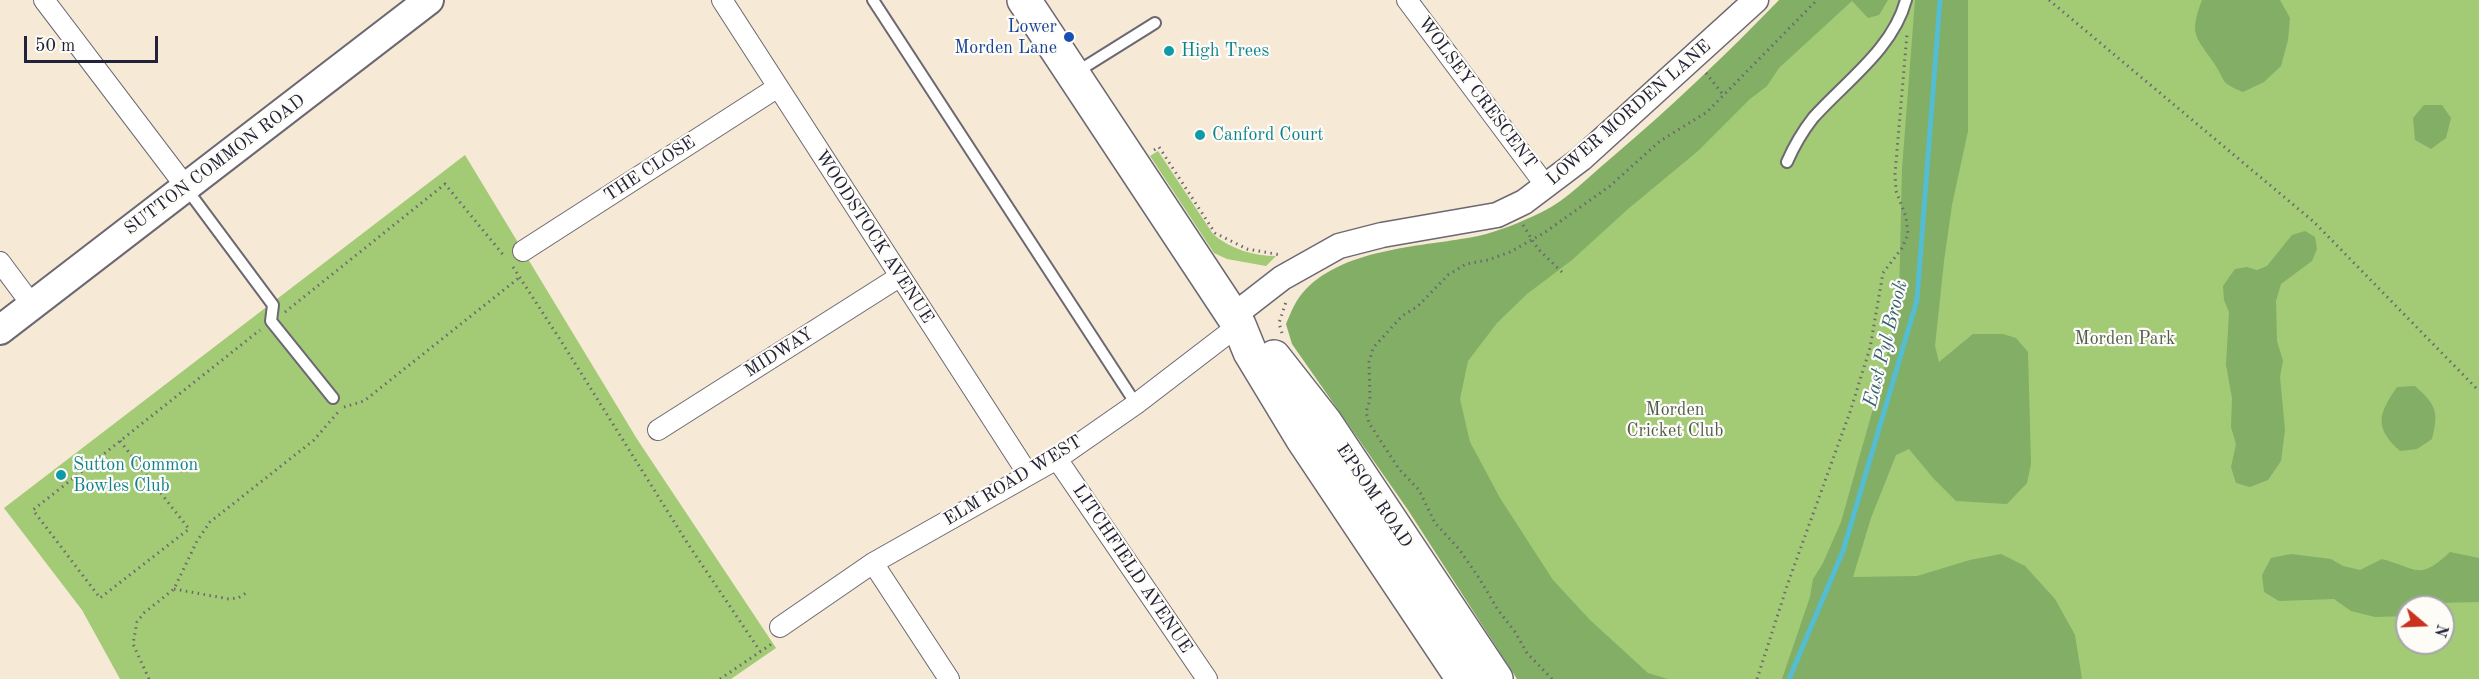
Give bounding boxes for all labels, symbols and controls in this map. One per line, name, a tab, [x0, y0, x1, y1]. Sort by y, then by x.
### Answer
street label: WOLSEY CRESCENT	[1413, 13, 1541, 173]
place label: Lower Morden Lane	[954, 16, 1057, 58]
scale bar	[27, 24, 160, 62]
marker: Lower Morden Lane	[1062, 30, 1076, 44]
street label: LOWER MORDEN LANE	[1542, 36, 1716, 190]
text: 50 m	[35, 37, 75, 55]
place label: High Trees	[1181, 40, 1269, 62]
marker: High Trees	[1162, 44, 1176, 58]
street label: SUTTON COMMON ROAD	[120, 90, 310, 240]
place label: Canford Court	[1212, 124, 1324, 146]
marker: Canford Court	[1193, 128, 1207, 142]
street label: THE CLOSE	[600, 131, 700, 207]
street label: WOODSTOCK AVENUE	[810, 146, 938, 328]
water label: East Pyl Brook	[1859, 278, 1913, 410]
street label: MIDWAY	[741, 324, 817, 382]
park label: Morden Park	[2075, 328, 2175, 350]
park label: Morden Cricket Club	[1627, 399, 1723, 442]
street label: ELM ROAD WEST	[940, 431, 1086, 531]
street label: EPSOM ROAD	[1331, 440, 1417, 552]
place label: Sutton Common Bowles Club	[73, 454, 198, 496]
marker: Sutton Common Bowles Club	[54, 468, 68, 482]
street label: LITCHFIELD AVENUE	[1068, 481, 1196, 657]
north arrow	[2395, 595, 2455, 655]
text: N	[2431, 622, 2450, 639]

